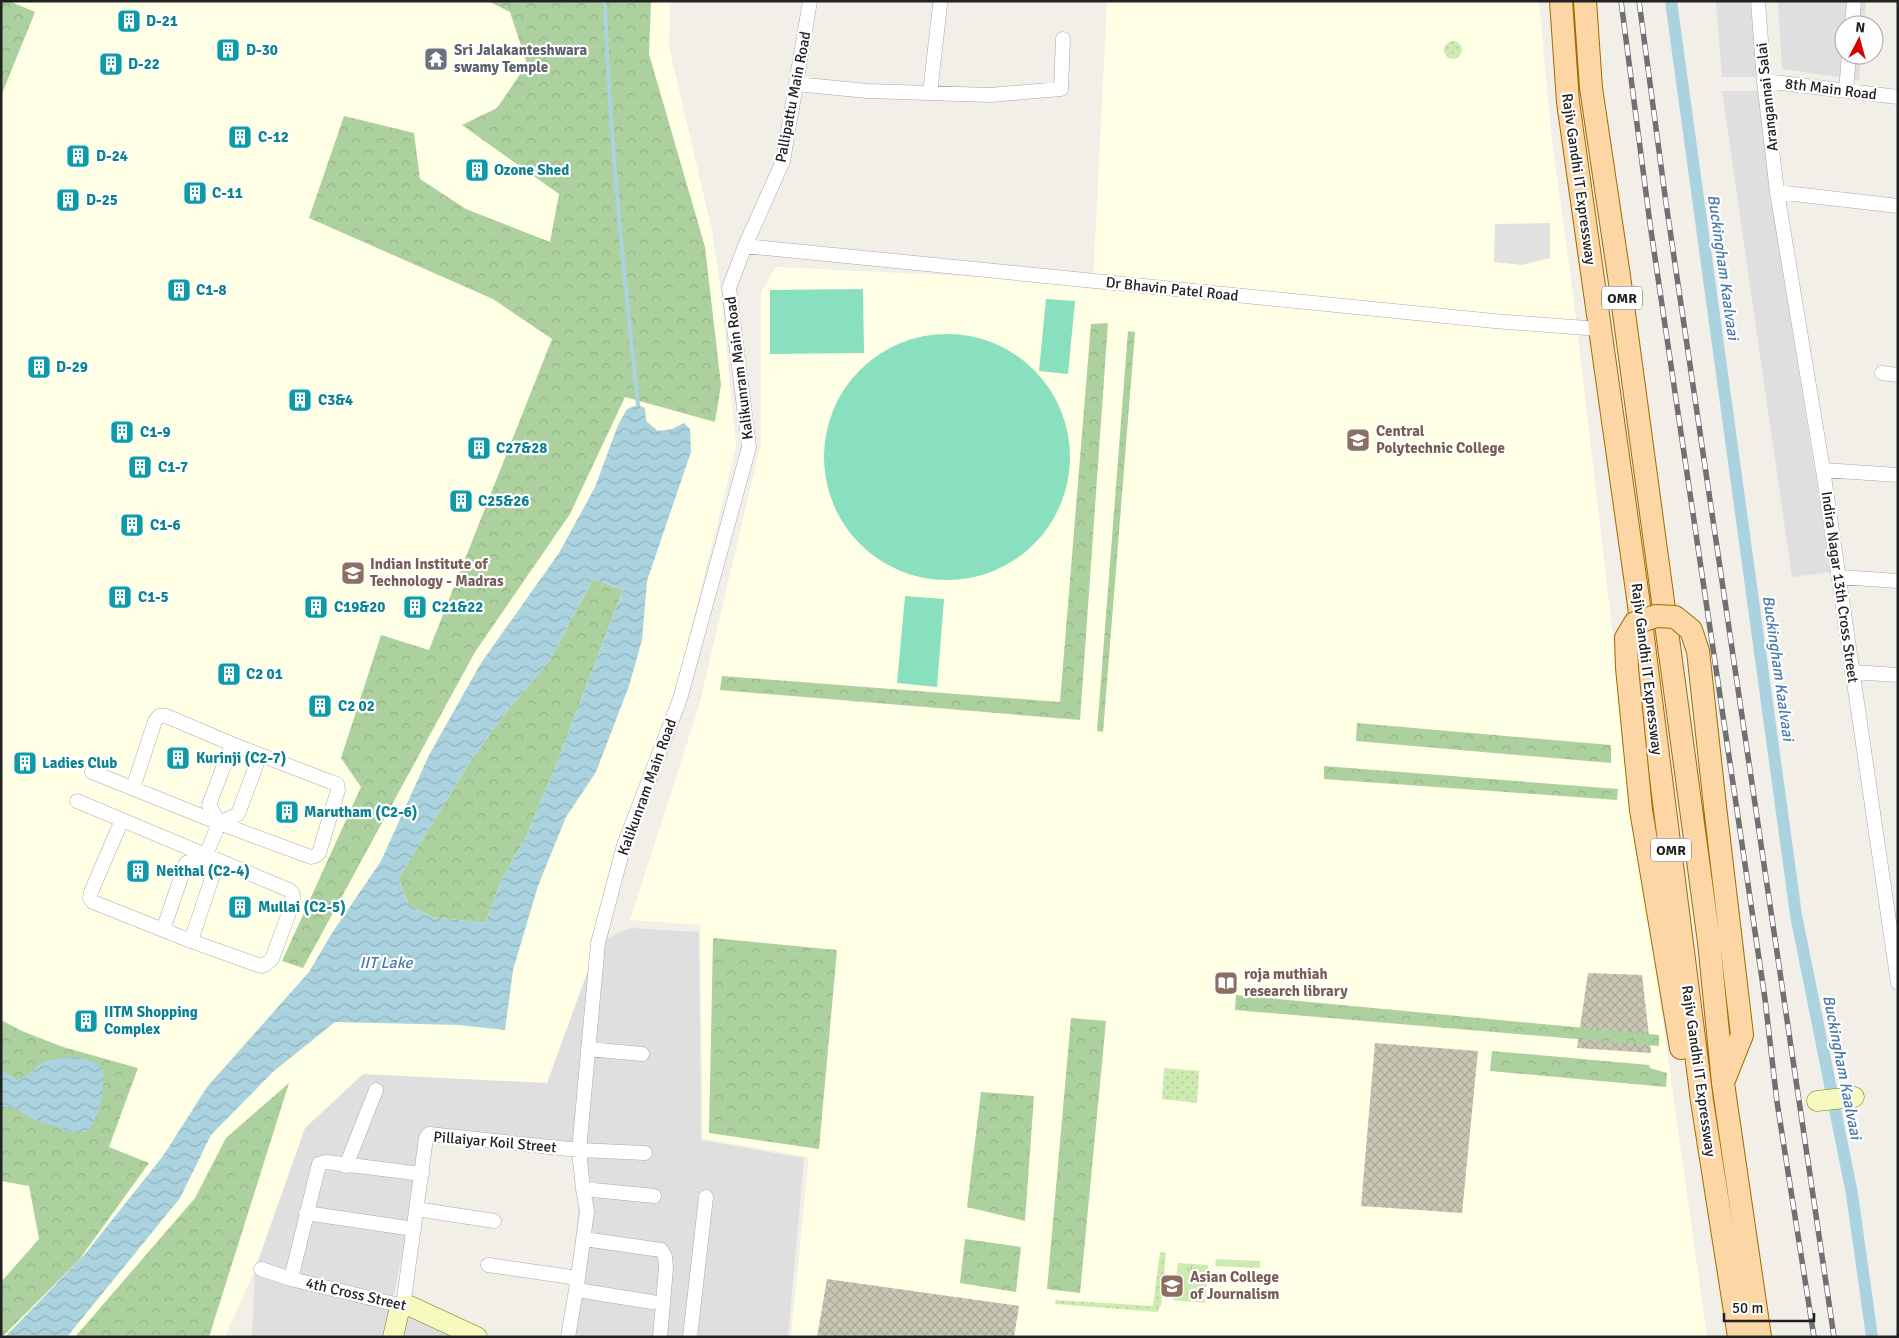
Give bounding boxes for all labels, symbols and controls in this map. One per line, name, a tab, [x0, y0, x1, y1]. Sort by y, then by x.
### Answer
building icon: D-21	[116, 8, 142, 34]
place label: D-21	[146, 12, 178, 30]
north arrow	[1834, 15, 1884, 65]
text: N	[1855, 19, 1866, 37]
street label: Pallipattu Main Road	[771, 30, 815, 164]
building icon: D-30	[215, 37, 241, 63]
place label: D-30	[246, 41, 278, 59]
place label: Sri Jalakanteshwara swamy Temple	[454, 41, 587, 76]
street label: Arangannai Salai	[1752, 42, 1782, 152]
temple icon: Sri Jalakanteshwara swamy Temple	[423, 46, 449, 72]
building icon: D-22	[98, 51, 124, 77]
place label: D-22	[128, 55, 160, 73]
street label: 8th Main Road	[1784, 74, 1878, 104]
street label: Rajiv Gandhi IT Expressway	[1558, 92, 1600, 266]
building icon: C-12	[227, 124, 253, 150]
place label: C-12	[258, 128, 289, 146]
building icon: D-24	[65, 143, 91, 169]
place label: D-24	[96, 147, 128, 165]
building icon: Ozone Shed	[464, 157, 490, 183]
place label: Ozone Shed	[494, 161, 569, 179]
building icon: C-11	[182, 180, 208, 206]
place label: C-11	[212, 184, 243, 202]
building icon: D-25	[55, 187, 81, 213]
place label: D-25	[86, 191, 118, 209]
water label: Buckingham Kaalvaai	[1703, 193, 1743, 343]
street label: Dr Bhavin Patel Road	[1105, 273, 1239, 305]
building icon: C1-8	[166, 277, 192, 303]
place label: C1-8	[196, 281, 227, 299]
road number: OMR	[1602, 286, 1642, 310]
street label: Kalikunram Main Road	[721, 295, 757, 441]
building icon: D-29	[26, 354, 52, 380]
place label: D-29	[56, 358, 88, 376]
building icon: C3&4	[287, 387, 313, 413]
place label: C3&4	[318, 391, 353, 409]
building icon: C1-9	[109, 419, 135, 445]
place label: Central Polytechnic College	[1376, 422, 1505, 457]
place label: C1-9	[140, 423, 171, 441]
school or university icon: Central Polytechnic College	[1345, 427, 1371, 453]
building icon: C27&28	[466, 435, 492, 461]
place label: C27&28	[496, 439, 547, 457]
building icon: C1-7	[127, 454, 153, 480]
place label: C1-7	[158, 458, 188, 476]
building icon: C25&26	[448, 488, 474, 514]
street label: Indira Nagar 13th Cross Street	[1818, 490, 1862, 684]
place label: C25&26	[478, 492, 529, 510]
building icon: C1-6	[119, 512, 145, 538]
place label: C1-6	[150, 516, 181, 534]
place label: Indian Institute of Technology - Madras	[370, 555, 504, 590]
school or university icon: Indian Institute of Technology - Madras	[340, 560, 366, 586]
street label: Rajiv Gandhi IT Expressway	[1628, 582, 1666, 756]
building icon: C1-5	[107, 584, 133, 610]
place label: C1-5	[138, 588, 169, 606]
building icon: C19&20	[303, 594, 329, 620]
building icon: C21&22	[402, 594, 428, 620]
water label: Buckingham Kaalvaai	[1758, 594, 1798, 744]
place label: C19&20	[334, 598, 385, 616]
place label: C21&22	[432, 598, 483, 616]
building icon: C2 01	[216, 661, 242, 687]
place label: C2 01	[246, 665, 283, 683]
building icon: C2 02	[307, 693, 333, 719]
place label: C2 02	[338, 697, 375, 715]
street label: Kalikunram Main Road	[614, 716, 680, 858]
building icon: Kurinji (C2-7)	[165, 745, 191, 771]
place label: Kurinji (C2-7)	[196, 749, 286, 767]
building icon: Ladies Club	[12, 750, 38, 776]
place label: Ladies Club	[42, 754, 117, 772]
building icon: Marutham (C2-6)	[274, 799, 300, 825]
place label: Marutham (C2-6)	[304, 803, 418, 821]
road number: OMR	[1651, 838, 1691, 862]
building icon: Neithal (C2-4)	[125, 858, 151, 884]
place label: Neithal (C2-4)	[156, 862, 250, 880]
building icon: Mullai (C2-5)	[227, 894, 253, 920]
place label: Mullai (C2-5)	[258, 898, 346, 916]
water label: IIT Lake	[360, 953, 413, 973]
place label: roja muthiah research library	[1244, 965, 1348, 1000]
library icon: roja muthiah research library	[1213, 970, 1239, 996]
street label: Rajiv Gandhi IT Expressway	[1678, 984, 1720, 1158]
water label: Buckingham Kaalvaai	[1818, 993, 1866, 1143]
place label: IITM Shopping Complex	[104, 1003, 198, 1038]
building icon: IITM Shopping Complex	[73, 1008, 99, 1034]
street label: Pillaiyar Koil Street	[433, 1128, 557, 1156]
place label: Asian College of Journalism	[1190, 1268, 1279, 1303]
school or university icon: Asian College of Journalism	[1159, 1273, 1185, 1299]
street label: 4th Cross Street	[304, 1274, 408, 1314]
scale bar	[1724, 1290, 1814, 1322]
text: 50 m	[1732, 1299, 1763, 1317]

